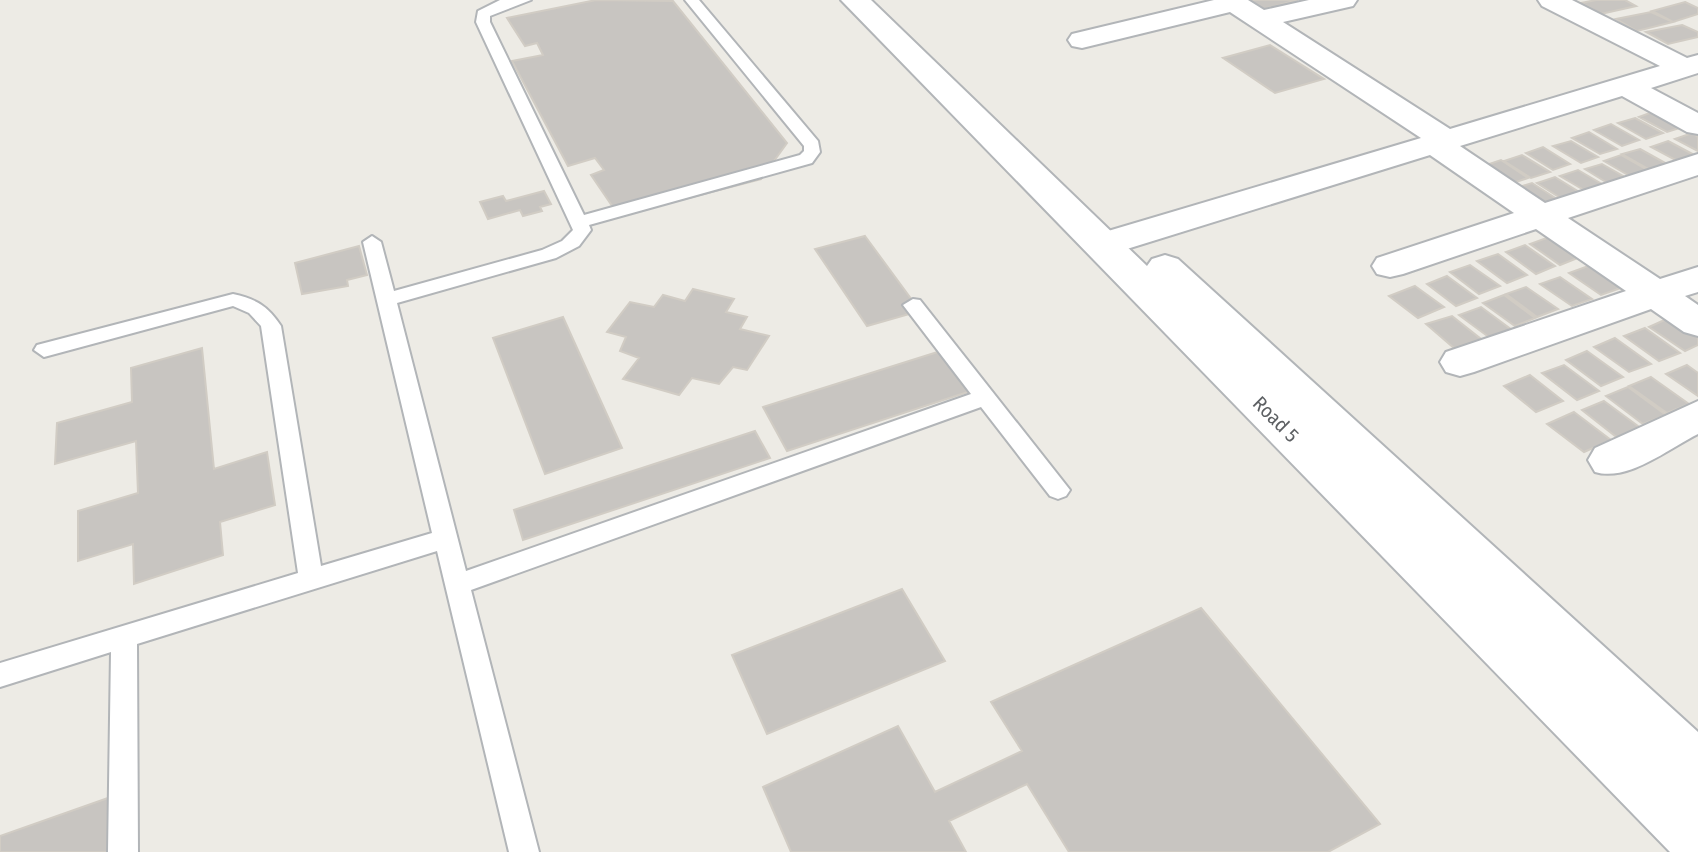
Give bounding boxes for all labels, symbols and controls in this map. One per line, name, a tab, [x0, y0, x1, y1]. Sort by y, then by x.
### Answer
street label: Road 5	[1248, 391, 1304, 447]

